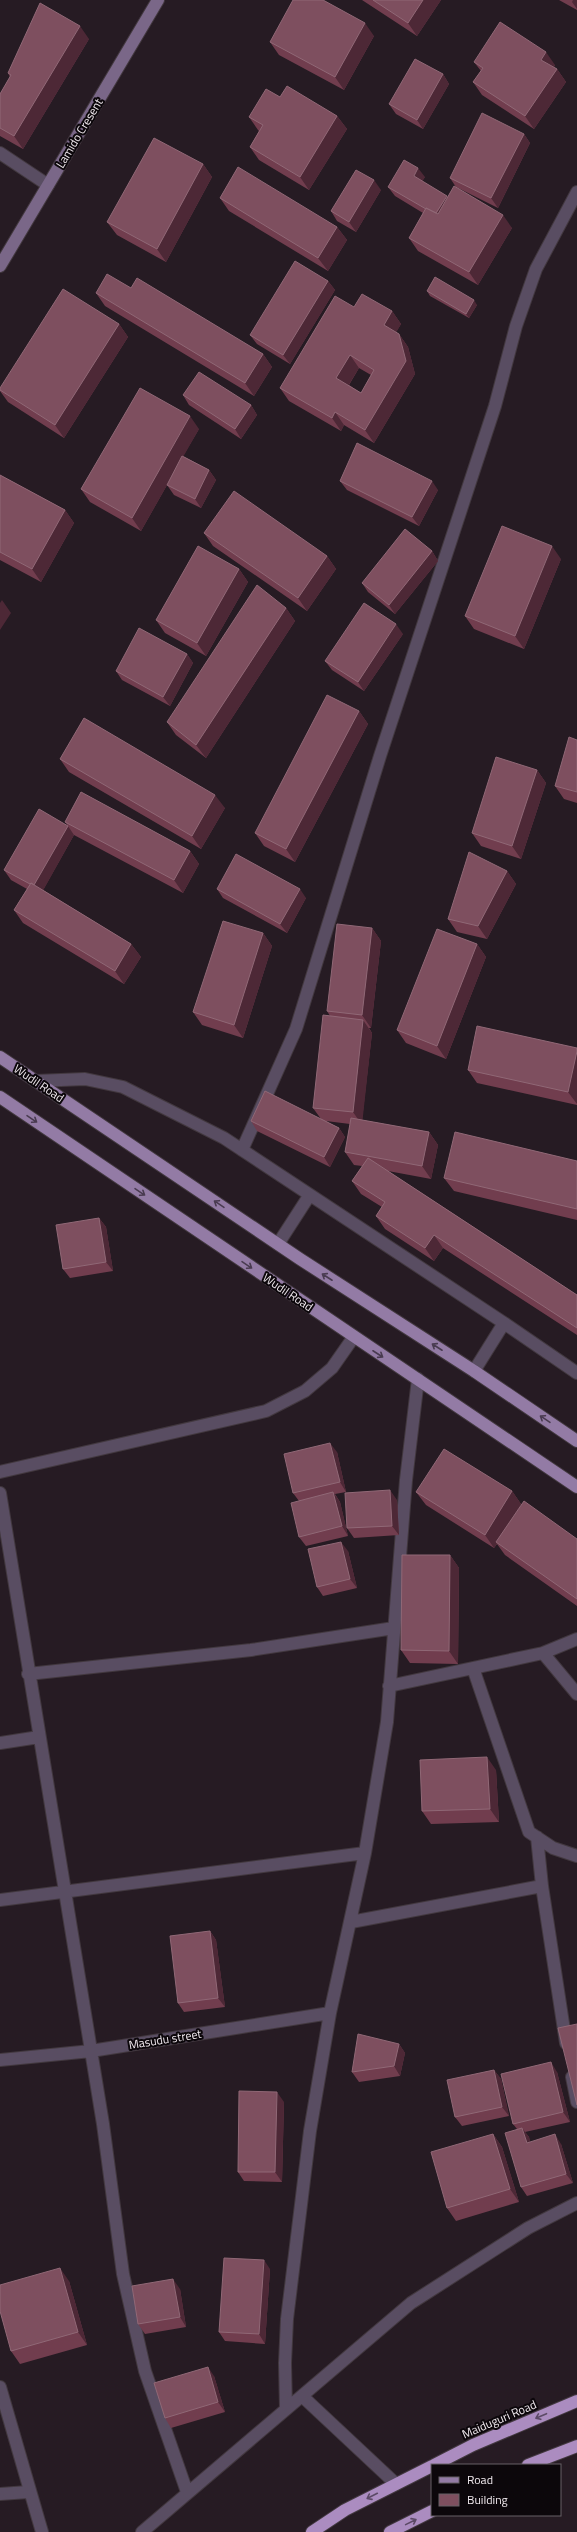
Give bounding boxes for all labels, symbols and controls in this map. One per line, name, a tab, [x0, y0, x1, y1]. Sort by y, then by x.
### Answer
street label: Lamido Cresent	[51, 94, 108, 172]
street label: Wudil Road	[10, 1059, 68, 1107]
one-way arrow	[26, 1115, 37, 1123]
one-way arrow	[134, 1188, 145, 1196]
one-way arrow	[213, 1200, 225, 1208]
one-way arrow	[242, 1261, 253, 1269]
street label: Wudil Road	[259, 1268, 317, 1316]
one-way arrow	[322, 1273, 333, 1281]
one-way arrow	[432, 1343, 443, 1351]
one-way arrow	[372, 1350, 384, 1358]
one-way arrow	[540, 1415, 551, 1423]
street label: Masudu street	[127, 2024, 204, 2054]
street label: Maiduguri Road	[459, 2395, 539, 2443]
one-way arrow	[536, 2413, 548, 2421]
legend	[431, 2464, 561, 2516]
text: Road	[467, 2470, 493, 2489]
text: Building	[467, 2490, 508, 2509]
one-way arrow	[367, 2493, 379, 2500]
one-way arrow	[405, 2517, 417, 2525]

